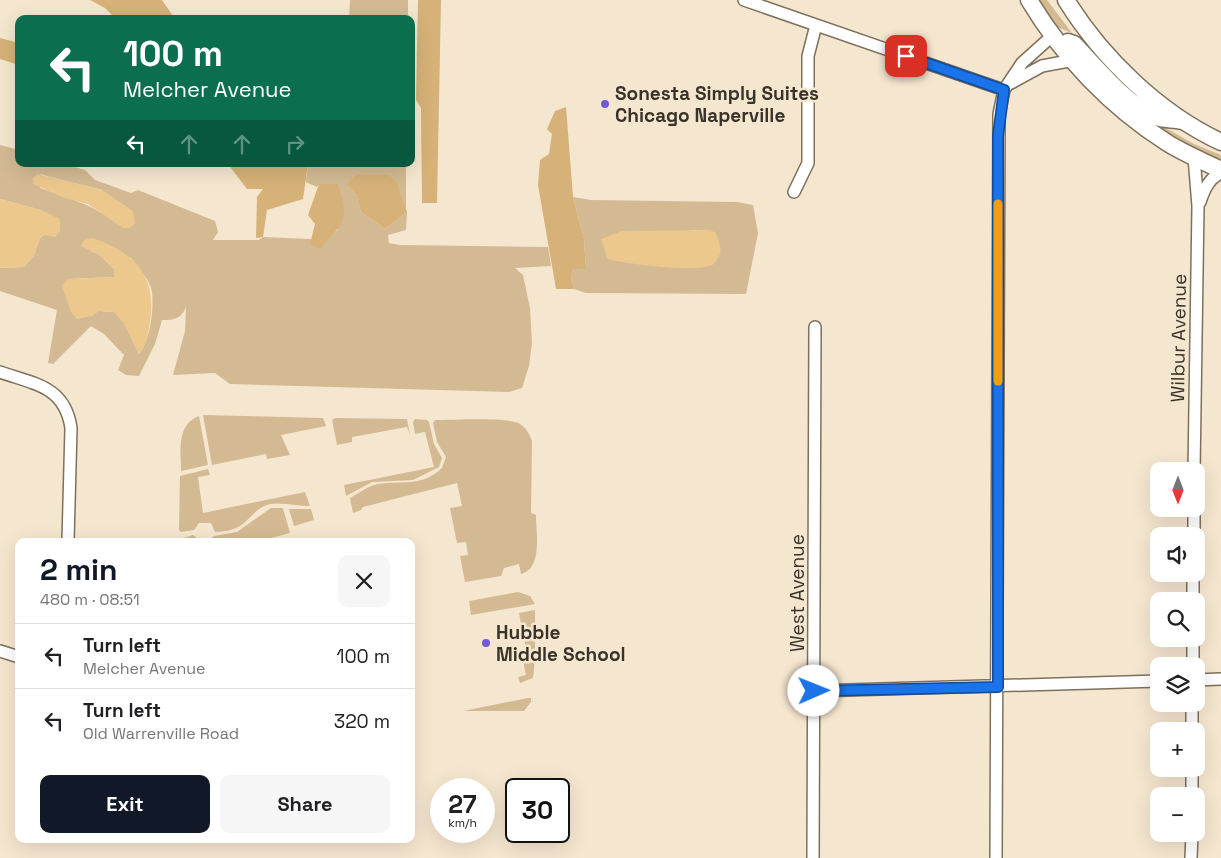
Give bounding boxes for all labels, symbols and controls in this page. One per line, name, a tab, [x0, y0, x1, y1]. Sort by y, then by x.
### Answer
text: 100 m	[123, 32, 223, 76]
icon: left	[40, 35, 105, 100]
pin	[885, 35, 927, 77]
icon: arrive	[892, 42, 920, 70]
text: Melcher Avenue	[123, 75, 291, 103]
place label: Sonesta Simply Suites Chicago Naperville	[615, 81, 819, 128]
marker: Sonesta Simply Suites Chicago Naperville	[599, 98, 611, 110]
icon: left	[122, 130, 150, 158]
icon: ahead	[175, 130, 203, 158]
icon: ahead	[228, 130, 256, 158]
icon: right	[281, 130, 309, 158]
street label: Wilbur Avenue	[1165, 273, 1192, 403]
north arrow	[1150, 462, 1205, 518]
map controls	[1150, 462, 1205, 842]
button: sound	[1150, 527, 1205, 582]
street label: West Avenue	[785, 534, 810, 652]
text: 2 min	[40, 550, 118, 589]
button: close	[338, 555, 390, 607]
text: 480 m · 08:51	[40, 589, 140, 610]
button: search	[1150, 592, 1205, 647]
place label: Hubble Middle School	[496, 620, 626, 667]
text: Turn left	[83, 633, 161, 658]
marker: Hubble Middle School	[480, 637, 492, 649]
icon: left	[40, 642, 68, 670]
text: 100 m	[336, 644, 390, 669]
button: layers	[1150, 657, 1205, 712]
text: Melcher Avenue	[83, 658, 206, 679]
position arrow	[787, 664, 839, 716]
text: Turn left	[83, 698, 161, 723]
icon: left	[40, 707, 68, 735]
text: 320 m	[334, 709, 390, 734]
button: +	[1150, 722, 1205, 777]
text: Old Warrenville Road	[83, 723, 239, 744]
button: Exit	[40, 775, 210, 833]
button: Share	[220, 775, 390, 833]
speed limit sign: 30	[505, 778, 570, 843]
button: −	[1150, 787, 1205, 842]
text: 27	[448, 788, 477, 820]
text: km/h	[448, 815, 477, 831]

